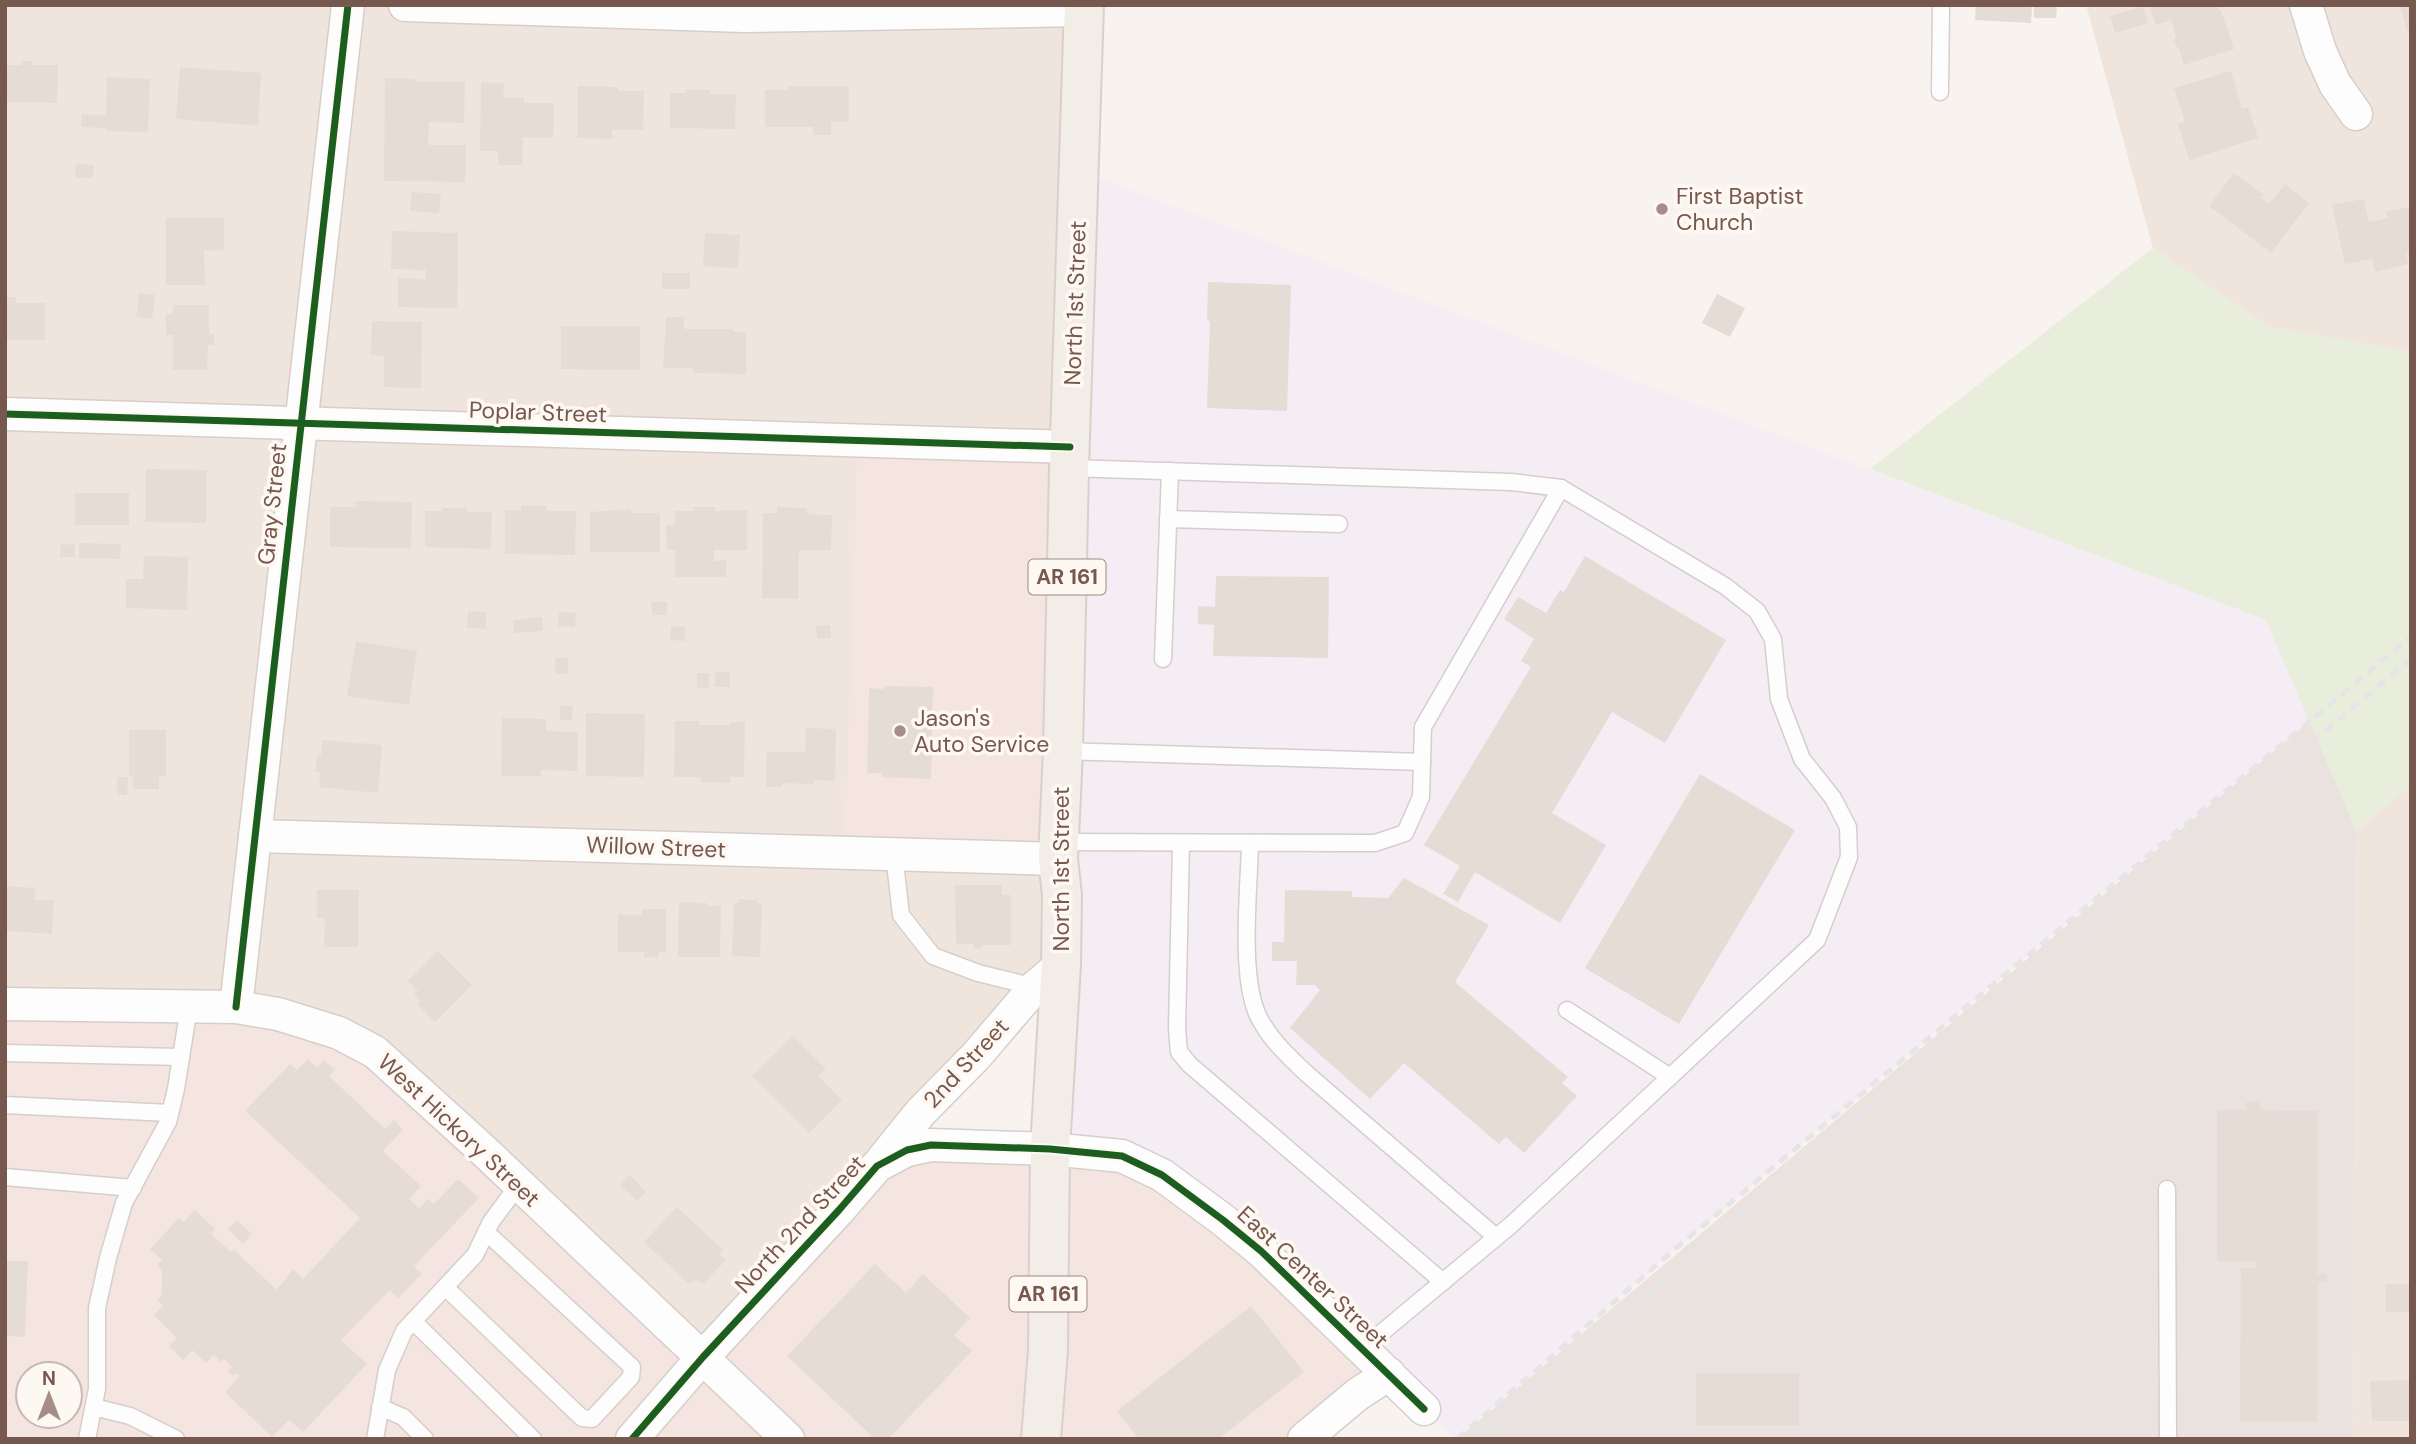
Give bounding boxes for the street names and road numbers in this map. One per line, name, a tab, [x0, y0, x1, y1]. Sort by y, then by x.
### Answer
street label: North 1st Street	[1057, 220, 1093, 386]
street label: Poplar Street	[468, 395, 608, 429]
street label: Gray Street	[251, 442, 293, 566]
road number: AR 161	[1028, 560, 1106, 594]
street label: North 1st Street	[1046, 787, 1076, 951]
street label: Willow Street	[585, 830, 727, 864]
street label: 2nd Street	[917, 1012, 1015, 1114]
street label: West Hickory Street	[371, 1047, 547, 1213]
street label: North 2nd Street	[728, 1148, 872, 1300]
street label: East Center Street	[1231, 1199, 1395, 1355]
road number: AR 161	[1010, 1276, 1086, 1312]

